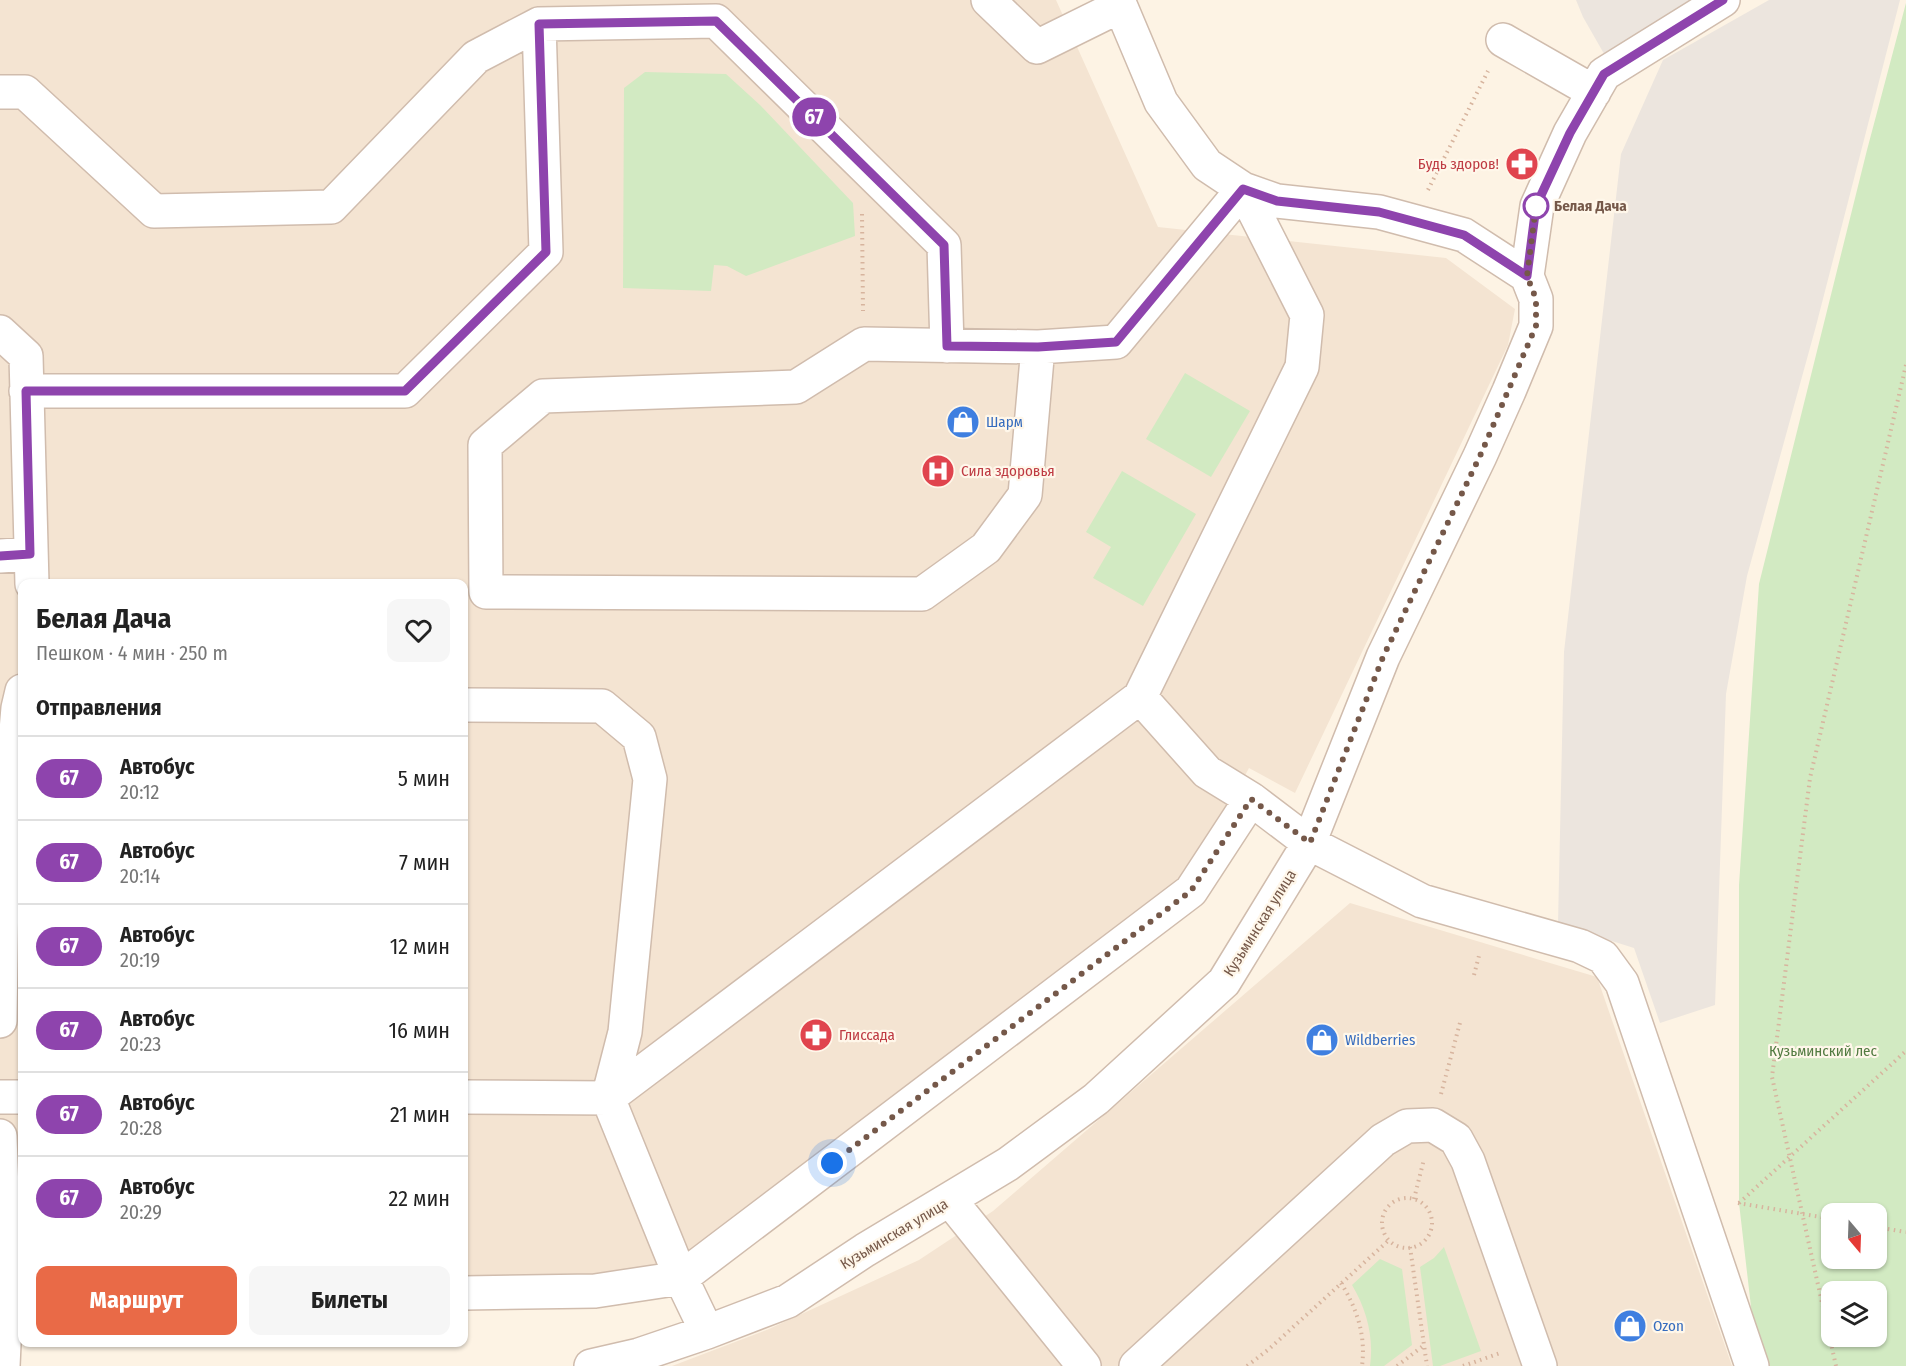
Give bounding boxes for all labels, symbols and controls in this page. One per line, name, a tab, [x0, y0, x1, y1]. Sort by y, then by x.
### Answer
line badge: 67	[787, 98, 841, 136]
text: 67	[804, 104, 824, 130]
pharmacy icon: Будь здоров!	[1504, 146, 1540, 182]
place label: Будь здоров!	[1418, 155, 1499, 173]
marker: Белая Дача	[1523, 193, 1549, 219]
place label: Белая Дача	[1554, 197, 1627, 215]
shop icon: Шарм	[945, 404, 981, 440]
place label: Шарм	[986, 413, 1023, 431]
hospital icon: Сила здоровья	[920, 453, 956, 489]
place label: Сила здоровья	[961, 462, 1055, 480]
button: heart	[387, 599, 450, 662]
text: Белая Дача	[36, 602, 172, 635]
text: Пешком · 4 мин · 250 m	[36, 641, 228, 665]
text: Отправления	[36, 694, 162, 721]
text: Автобус	[120, 753, 195, 780]
text: 67	[59, 765, 79, 791]
text: 5 мин	[398, 765, 450, 792]
text: 20:12	[120, 780, 159, 804]
text: Автобус	[120, 837, 195, 864]
text: 67	[59, 849, 79, 875]
text: 7 мин	[399, 849, 450, 876]
text: 20:14	[120, 864, 160, 888]
street label: Кузьминская улица	[1220, 866, 1300, 980]
text: Автобус	[120, 921, 195, 948]
text: 67	[59, 933, 79, 959]
text: 12 мин	[390, 933, 450, 960]
text: 20:19	[120, 948, 160, 972]
text: Автобус	[120, 1005, 195, 1032]
text: 67	[59, 1017, 79, 1043]
text: 16 мин	[388, 1017, 450, 1044]
pharmacy icon: Глиссада	[798, 1017, 834, 1053]
shop icon: Wildberries	[1304, 1022, 1340, 1058]
place label: Глиссада	[839, 1026, 895, 1044]
place label: Wildberries	[1345, 1031, 1415, 1049]
text: 20:23	[120, 1032, 161, 1056]
park label: Кузьминский лес	[1769, 1042, 1878, 1060]
text: Автобус	[120, 1089, 195, 1116]
text: 67	[59, 1101, 79, 1127]
text: 21 мин	[390, 1101, 450, 1128]
text: 20:28	[120, 1116, 162, 1140]
your location	[817, 1148, 847, 1178]
text: Автобус	[120, 1173, 195, 1200]
text: 67	[59, 1185, 79, 1211]
text: 22 мин	[389, 1185, 450, 1212]
street label: Кузьминская улица	[837, 1195, 951, 1273]
text: 20:29	[120, 1200, 162, 1224]
north arrow	[1821, 1203, 1887, 1269]
map controls	[1821, 1203, 1887, 1347]
button: Маршрут	[36, 1266, 237, 1335]
button: Билеты	[249, 1266, 450, 1335]
button: layers	[1821, 1281, 1887, 1347]
shop icon: Ozon	[1612, 1308, 1648, 1344]
place label: Ozon	[1653, 1317, 1684, 1335]

